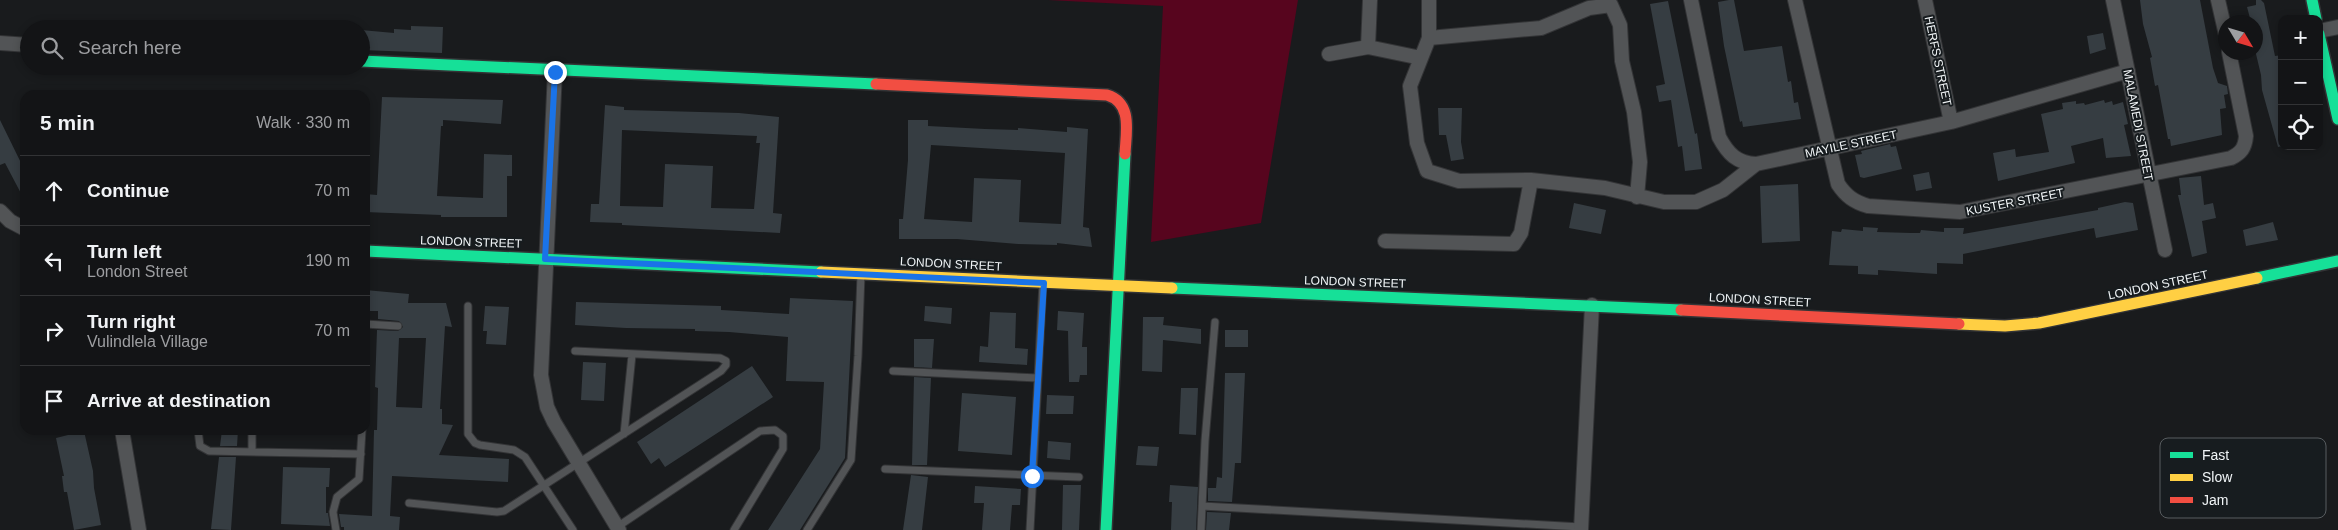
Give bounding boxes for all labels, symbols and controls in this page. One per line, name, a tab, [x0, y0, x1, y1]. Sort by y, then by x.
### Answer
street label: HERFS STREET	[1922, 15, 1954, 108]
north arrow	[2218, 15, 2263, 60]
map controls	[2278, 15, 2323, 150]
button: +	[2278, 15, 2323, 60]
search box	[20, 20, 370, 75]
icon: search	[38, 34, 66, 62]
text: Search here	[78, 37, 182, 58]
button: −	[2278, 60, 2323, 105]
route end	[544, 61, 567, 84]
street label: MALAMEDI STREET	[2120, 68, 2156, 183]
button: locate	[2278, 105, 2323, 150]
text: 5 min	[40, 111, 95, 134]
text: Walk · 330 m	[256, 114, 350, 131]
street label: MAYILE STREET	[1804, 127, 1899, 161]
icon: ahead	[40, 177, 68, 205]
text: Continue	[87, 180, 169, 201]
text: 70 m	[314, 182, 350, 199]
street label: KUSTER STREET	[1965, 186, 2066, 218]
street label: LONDON STREET	[420, 233, 523, 251]
text: Turn left	[87, 241, 162, 262]
icon: left	[40, 247, 68, 275]
text: 190 m	[306, 252, 350, 269]
street label: LONDON STREET	[900, 254, 1003, 274]
text: London Street	[87, 263, 188, 280]
street label: LONDON STREET	[2107, 267, 2210, 302]
street label: LONDON STREET	[1304, 273, 1407, 291]
street label: LONDON STREET	[1709, 290, 1812, 310]
text: Turn right	[87, 311, 175, 332]
icon: right	[40, 317, 68, 345]
text: 70 m	[314, 322, 350, 339]
text: Vulindlela Village	[87, 333, 208, 350]
icon: arrive	[40, 387, 68, 415]
text: Arrive at destination	[87, 390, 271, 411]
legend	[2160, 438, 2326, 518]
text: Fast	[2202, 447, 2229, 463]
route start	[1021, 465, 1044, 488]
text: Slow	[2202, 469, 2233, 485]
text: Jam	[2202, 492, 2228, 508]

